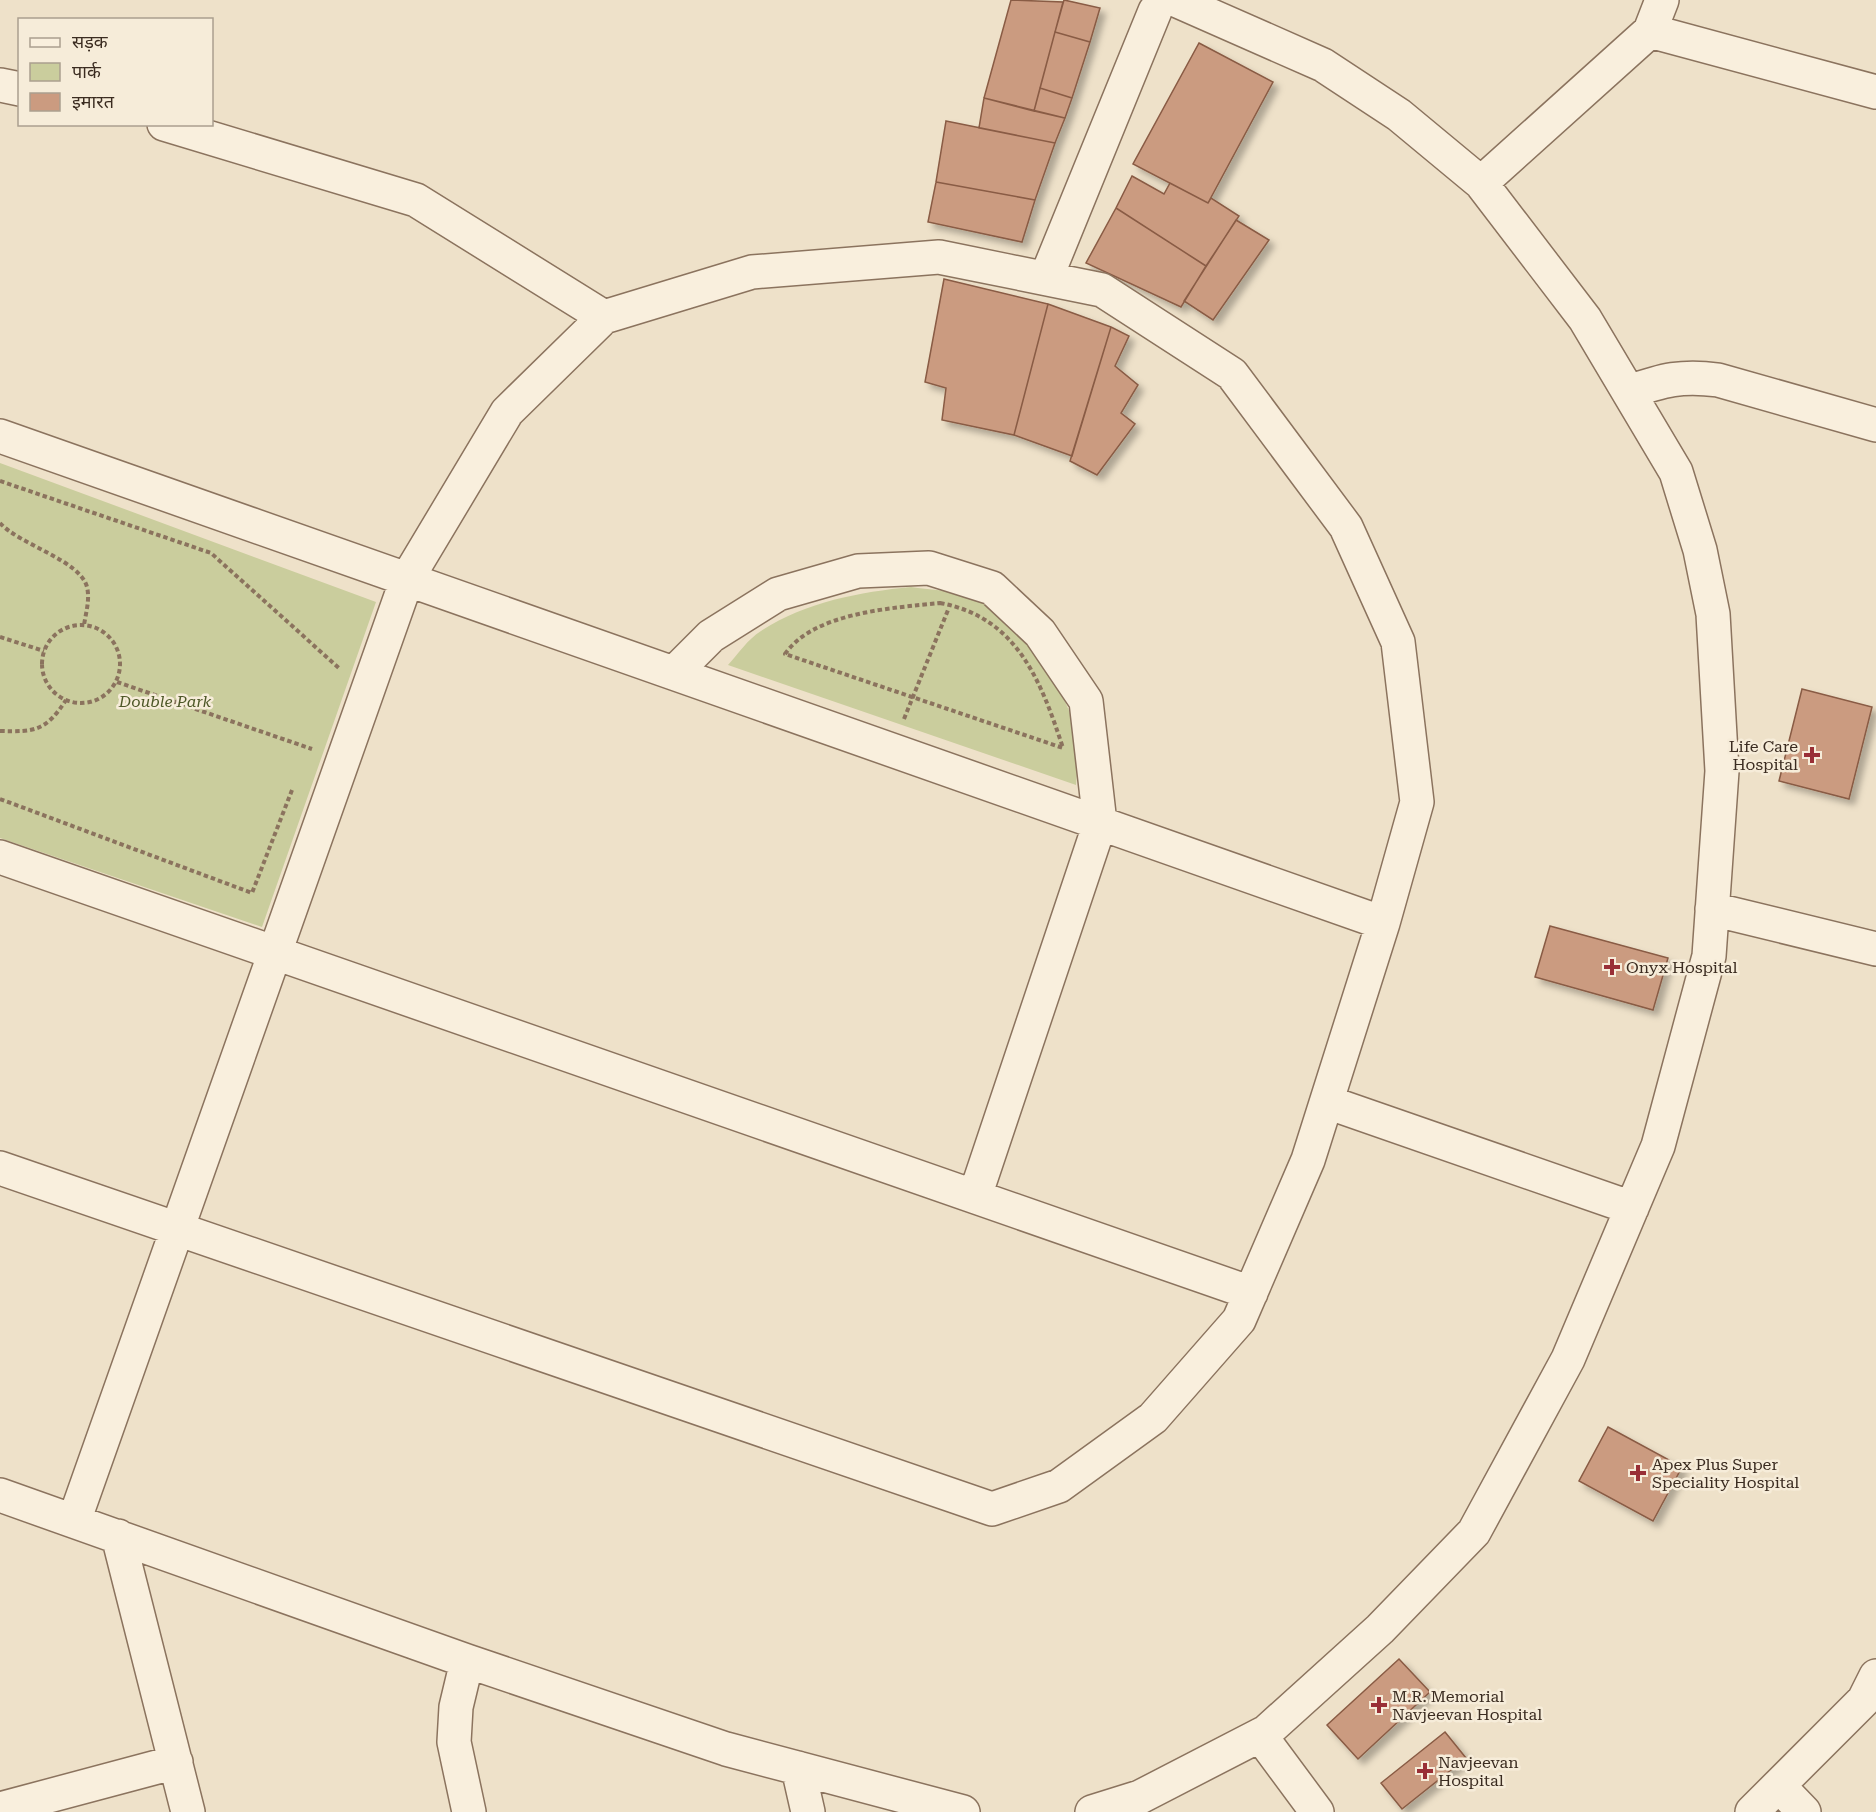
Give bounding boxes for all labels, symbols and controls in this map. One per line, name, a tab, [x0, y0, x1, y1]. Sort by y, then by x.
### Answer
legend	[18, 18, 213, 126]
text: सड़क	[72, 31, 109, 52]
text: पार्क	[72, 61, 102, 82]
text: इमारत	[72, 91, 115, 112]
park label: Double Park	[118, 692, 212, 711]
place label: Life Care Hospital	[1729, 737, 1798, 774]
marker: Life Care Hospital	[1803, 746, 1821, 764]
marker: Onyx Hospital	[1603, 958, 1621, 976]
place label: Onyx Hospital	[1626, 958, 1738, 977]
place label: Apex Plus Super Speciality Hospital	[1652, 1455, 1799, 1492]
marker: Apex Plus Super Speciality Hospital	[1629, 1464, 1647, 1482]
place label: M.R. Memorial Navjeevan Hospital	[1392, 1687, 1542, 1724]
marker: M.R. Memorial Navjeevan Hospital	[1370, 1696, 1388, 1714]
place label: Navjeevan Hospital	[1438, 1753, 1518, 1790]
marker: Navjeevan Hospital	[1416, 1762, 1434, 1780]

